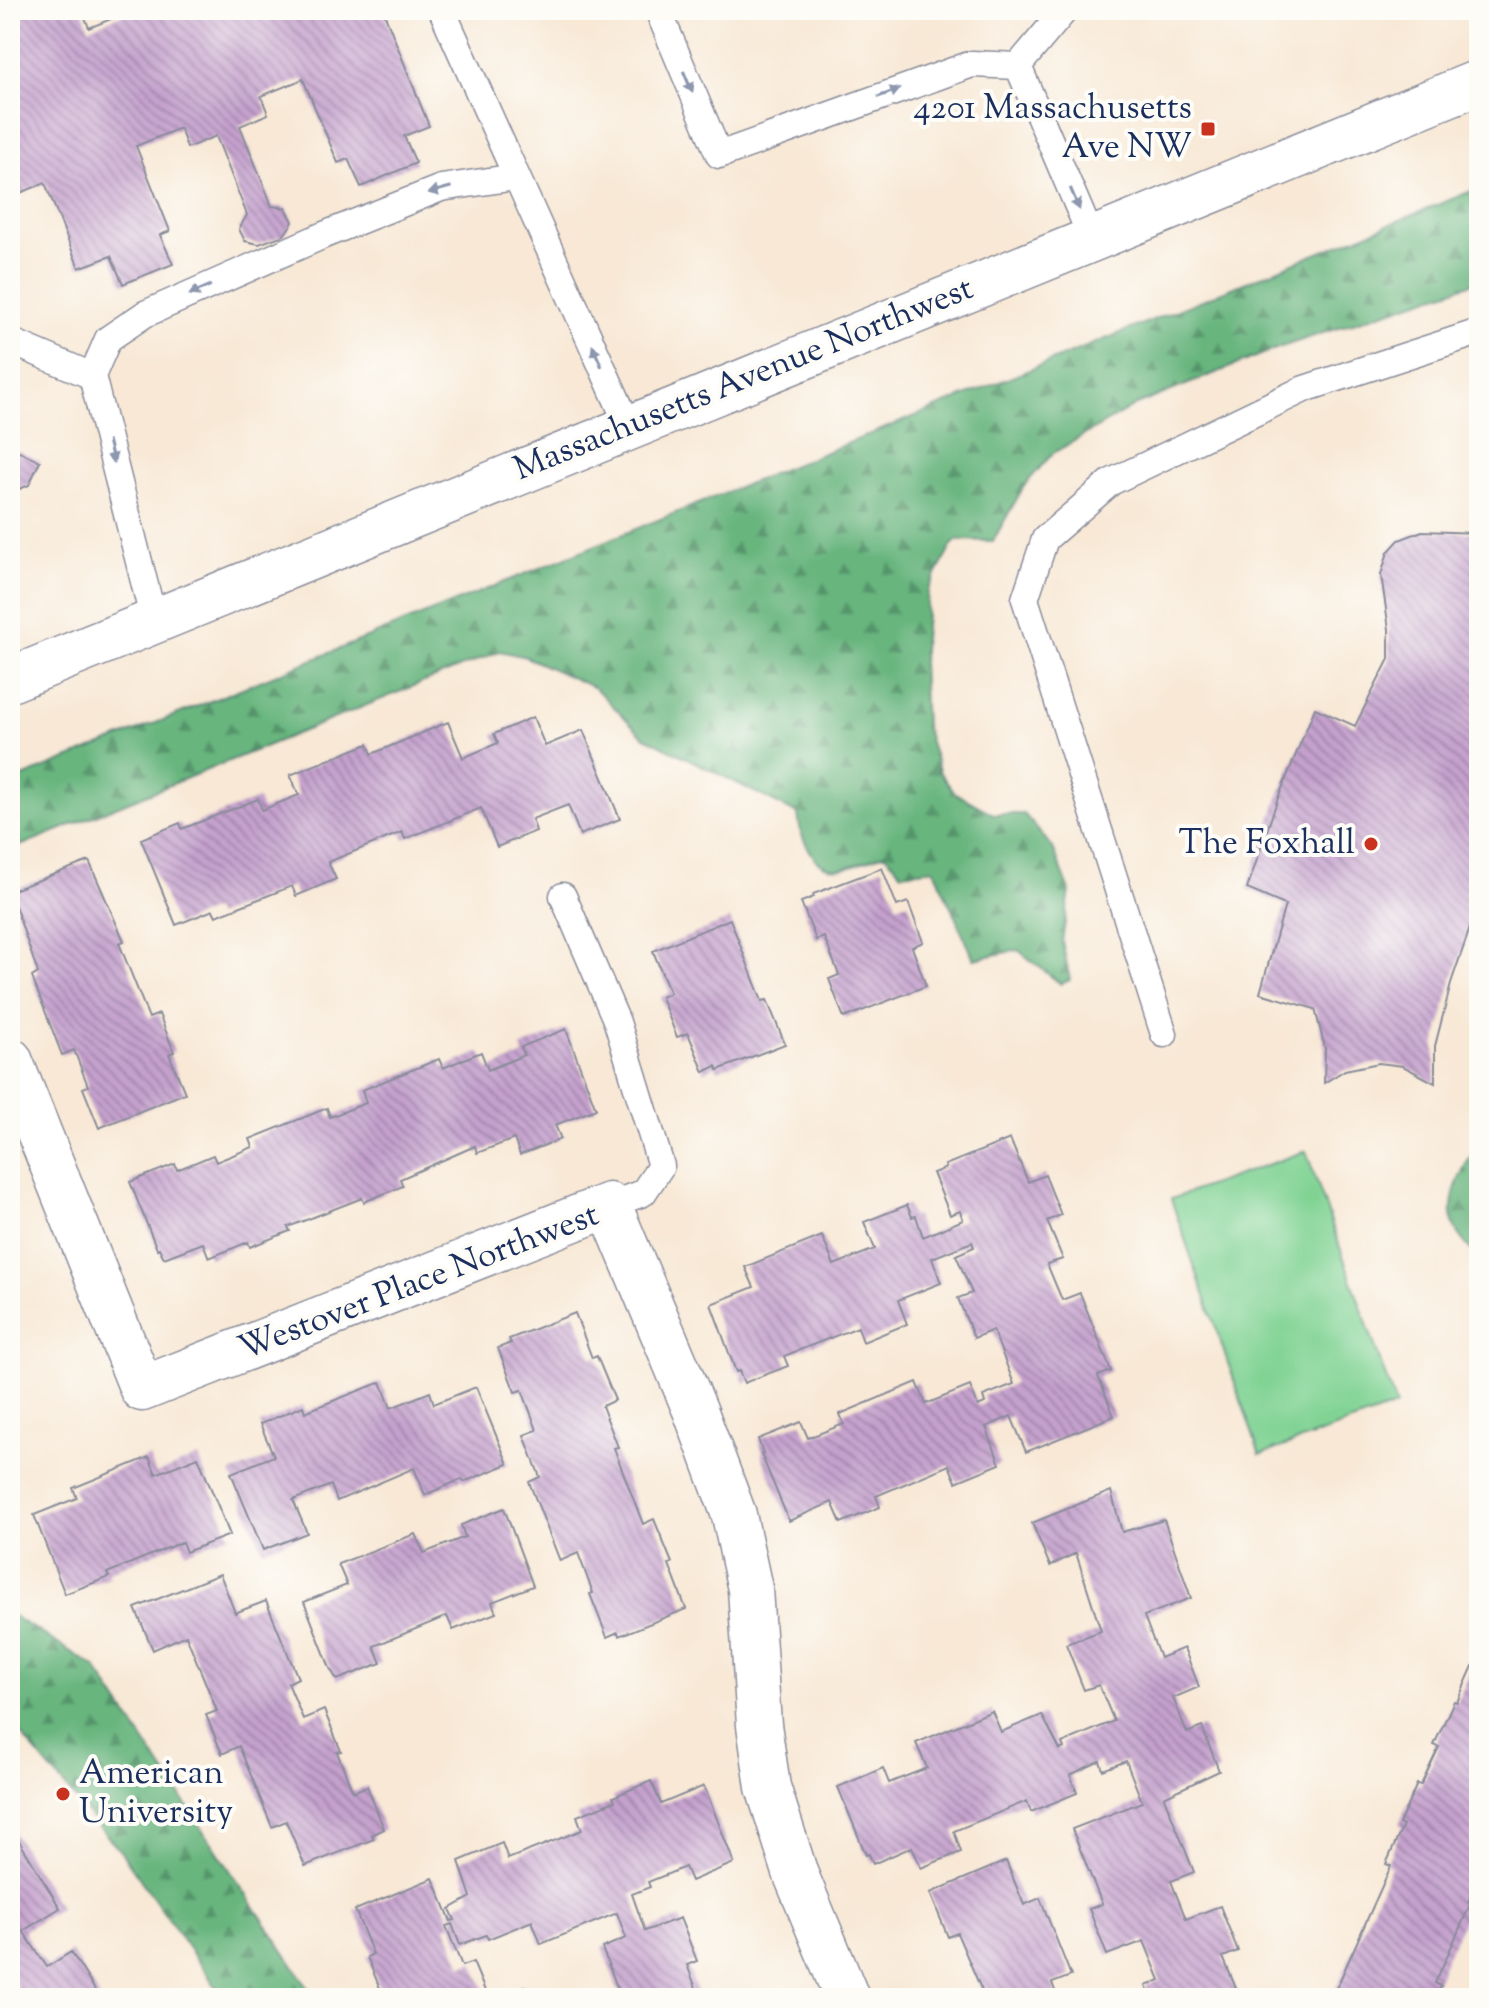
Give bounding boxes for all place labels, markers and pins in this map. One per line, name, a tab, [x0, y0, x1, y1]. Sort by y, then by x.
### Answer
place label: 4201 Massachusetts Ave NW	[914, 85, 1192, 173]
marker: 4201 Massachusetts Ave NW	[1199, 120, 1217, 138]
place label: The Foxhall	[1179, 820, 1355, 869]
marker: The Foxhall	[1362, 835, 1380, 853]
place label: American University	[79, 1750, 233, 1838]
marker: American University	[54, 1785, 72, 1803]

